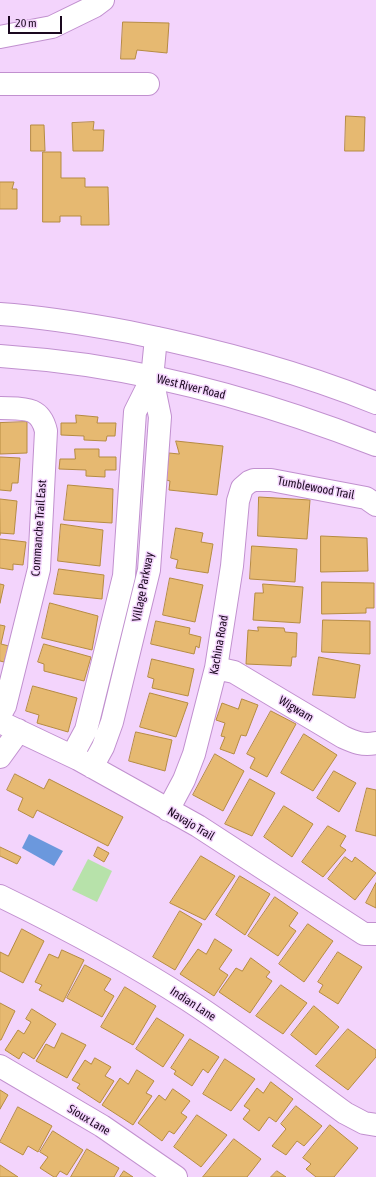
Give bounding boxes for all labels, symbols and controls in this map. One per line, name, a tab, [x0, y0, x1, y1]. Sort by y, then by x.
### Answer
scale bar	[10, 8, 64, 34]
text: 20 m	[15, 16, 37, 30]
street label: West River Road	[155, 372, 227, 402]
street label: Tumblewood Trail	[276, 473, 356, 503]
street label: Commanche Trail East	[28, 479, 50, 577]
street label: Village Parkway	[129, 551, 157, 623]
street label: Kachina Road	[207, 614, 231, 676]
street label: Wigwam	[276, 693, 316, 725]
street label: Navajo Trail	[165, 804, 217, 844]
street label: Indian Lane	[167, 984, 219, 1024]
street label: Sioux Lane	[65, 1102, 113, 1138]

